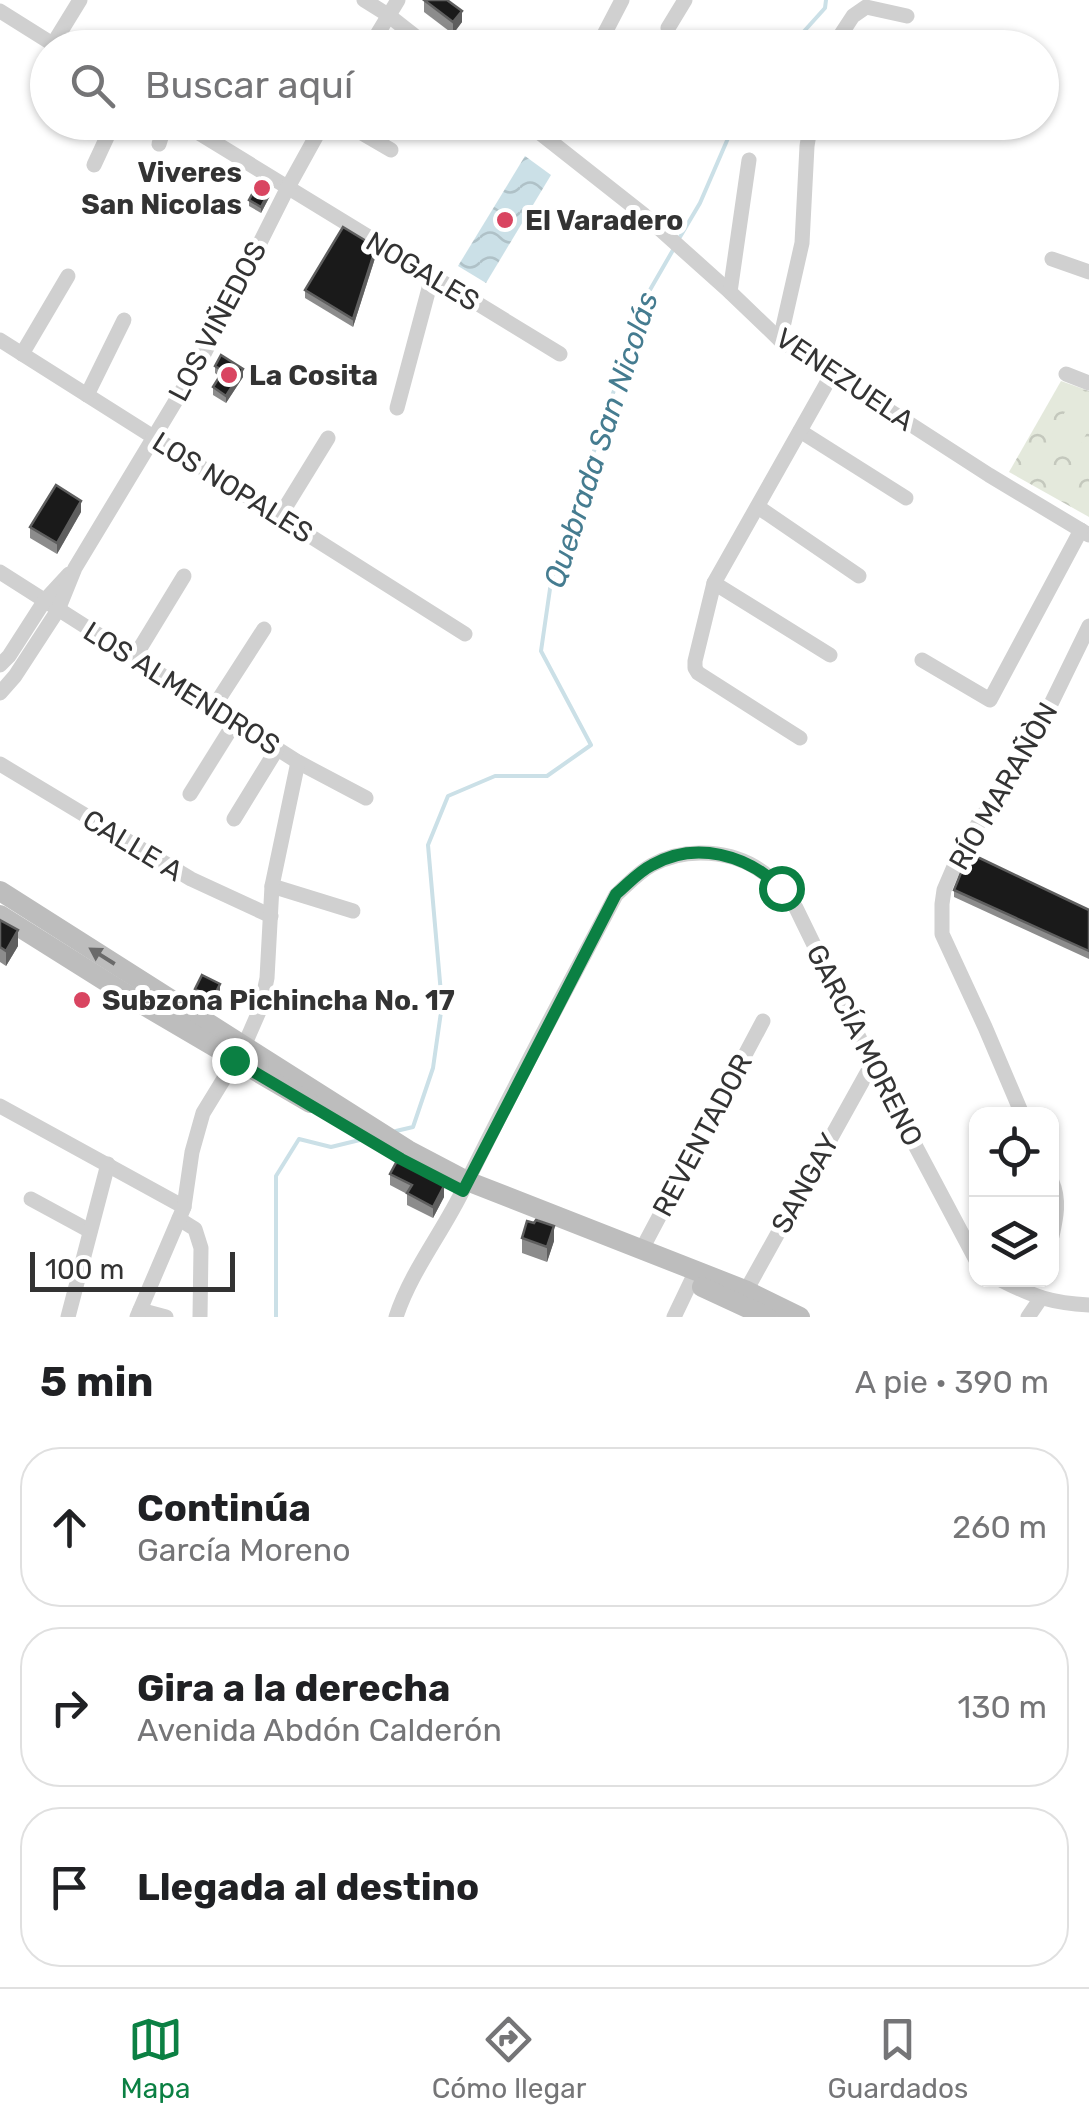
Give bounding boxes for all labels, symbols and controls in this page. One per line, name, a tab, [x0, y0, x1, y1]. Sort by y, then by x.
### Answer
search box	[30, 30, 1059, 140]
icon: search	[65, 58, 120, 113]
text: Buscar aquí	[145, 62, 353, 108]
place label: Viveres San Nicolas	[81, 156, 242, 221]
marker: Viveres San Nicolas	[251, 177, 273, 199]
place label: El Varadero	[525, 204, 683, 237]
marker: El Varadero	[494, 209, 516, 231]
street label: NOGALES	[360, 225, 485, 318]
street label: LOS VIÑEDOS	[162, 236, 273, 407]
water label: Quebrada San Nicolás	[536, 288, 666, 592]
street label: VENEZUELA	[769, 321, 920, 438]
place label: La Cosita	[249, 359, 378, 392]
marker: La Cosita	[218, 364, 240, 386]
street label: LOS NOPALES	[146, 425, 319, 550]
street label: LOS ALMENDROS	[78, 615, 286, 762]
street label: RÍO MARAÑÒN	[942, 697, 1065, 876]
street label: CALLE A	[77, 803, 189, 888]
route start	[759, 866, 805, 912]
street label: GARCÍA MORENO	[799, 939, 930, 1152]
one-way arrow	[89, 948, 116, 966]
place label: Subzona Pichincha No. 17	[102, 984, 455, 1017]
marker: Subzona Pichincha No. 17	[71, 989, 93, 1011]
route end	[212, 1038, 258, 1084]
street label: REVENTADOR	[646, 1048, 759, 1222]
map controls	[969, 1107, 1059, 1287]
button: locate	[969, 1107, 1059, 1197]
street label: SANGAY	[765, 1128, 846, 1239]
button: layers	[969, 1197, 1059, 1287]
scale bar	[30, 1247, 235, 1292]
text: 100 m	[45, 1253, 124, 1286]
text: 5 min	[40, 1357, 154, 1407]
text: A pie · 390 m	[855, 1363, 1049, 1401]
text: Continúa	[137, 1485, 311, 1531]
icon: ahead	[42, 1500, 97, 1555]
text: 260 m	[952, 1508, 1047, 1546]
text: García Moreno	[137, 1531, 351, 1569]
text: Gira a la derecha	[137, 1665, 450, 1711]
icon: right	[42, 1680, 97, 1735]
text: 130 m	[957, 1688, 1047, 1726]
text: Avenida Abdón Calderón	[137, 1711, 502, 1749]
icon: arrive	[42, 1860, 97, 1915]
text: Llegada al destino	[137, 1864, 479, 1910]
tab: Mapa	[121, 2012, 190, 2105]
tab: Cómo llegar	[432, 2012, 586, 2105]
tab: Guardados	[828, 2012, 968, 2105]

